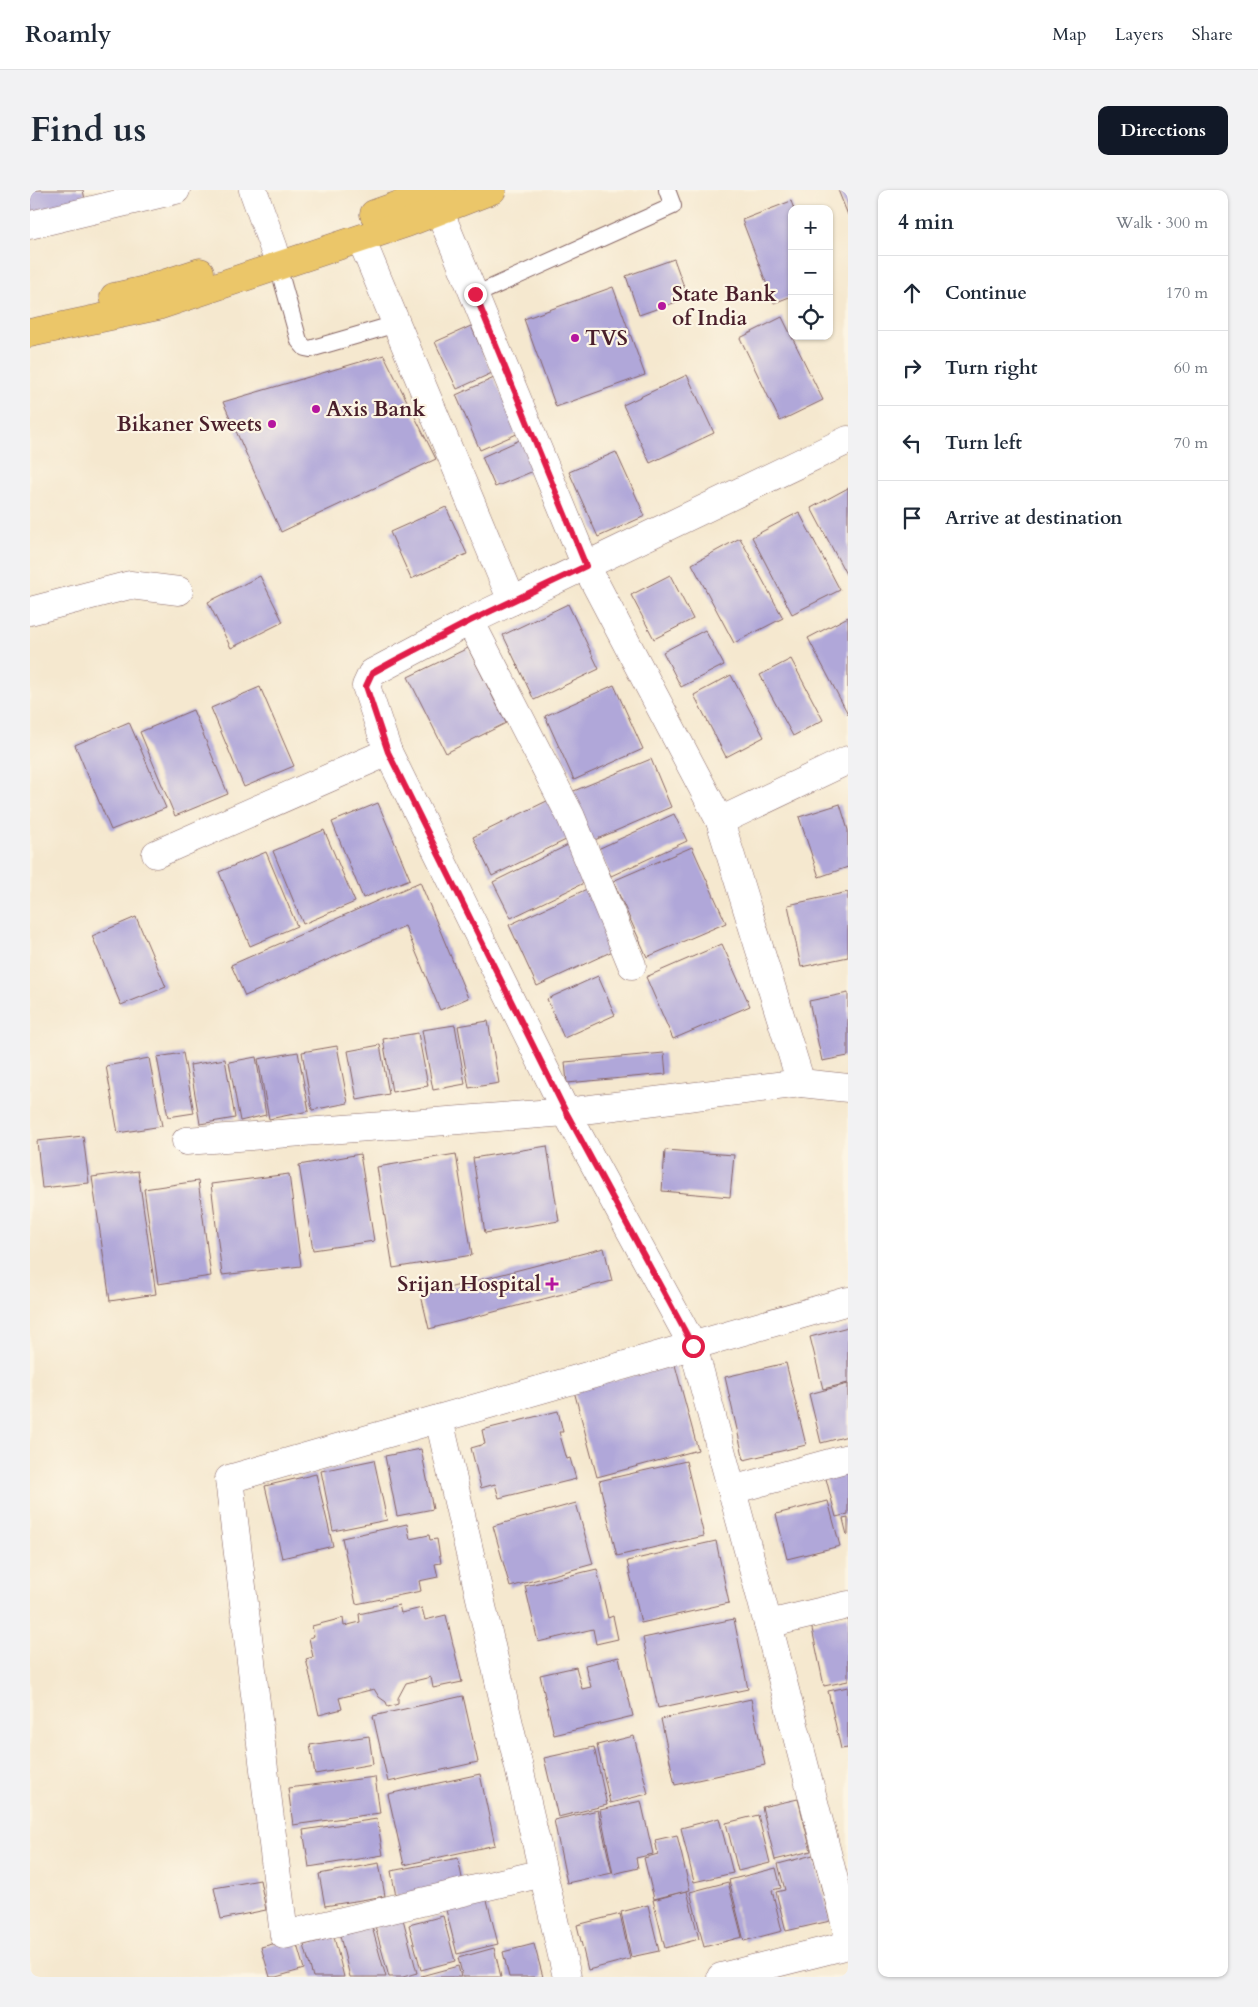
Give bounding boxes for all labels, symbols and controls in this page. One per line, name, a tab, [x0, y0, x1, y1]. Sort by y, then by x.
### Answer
text: Roamly	[25, 18, 111, 51]
text: Map	[1052, 22, 1087, 47]
text: Layers	[1115, 22, 1164, 47]
text: Share	[1192, 22, 1233, 47]
text: Find us	[30, 106, 146, 154]
button: Directions	[1098, 106, 1228, 155]
map controls	[788, 205, 833, 340]
button: +	[788, 205, 833, 250]
text: 4 min	[898, 208, 954, 237]
text: Walk · 300 m	[1116, 212, 1208, 234]
button: −	[788, 250, 833, 295]
icon: ahead	[898, 279, 926, 307]
place label: State Bank of India	[672, 280, 777, 333]
text: Continue	[945, 280, 1027, 306]
text: 170 m	[1166, 282, 1208, 304]
route end	[464, 283, 487, 306]
button: locate	[788, 295, 833, 340]
marker: State Bank of India	[656, 300, 668, 312]
place label: TVS	[585, 324, 628, 353]
marker: TVS	[569, 332, 581, 344]
icon: right	[898, 354, 926, 382]
text: Turn right	[945, 355, 1037, 381]
text: 60 m	[1174, 357, 1208, 379]
place label: Axis Bank	[326, 395, 426, 424]
marker: Axis Bank	[310, 403, 322, 415]
place label: Bikaner Sweets	[117, 410, 262, 439]
marker: Bikaner Sweets	[266, 418, 278, 430]
icon: left	[898, 429, 926, 457]
text: Turn left	[945, 430, 1022, 456]
text: 70 m	[1174, 432, 1208, 454]
icon: arrive	[898, 504, 926, 532]
text: Arrive at destination	[945, 505, 1122, 531]
place label: Srijan Hospital	[397, 1270, 541, 1299]
marker: Srijan Hospital	[545, 1277, 559, 1291]
route start	[682, 1335, 705, 1358]

